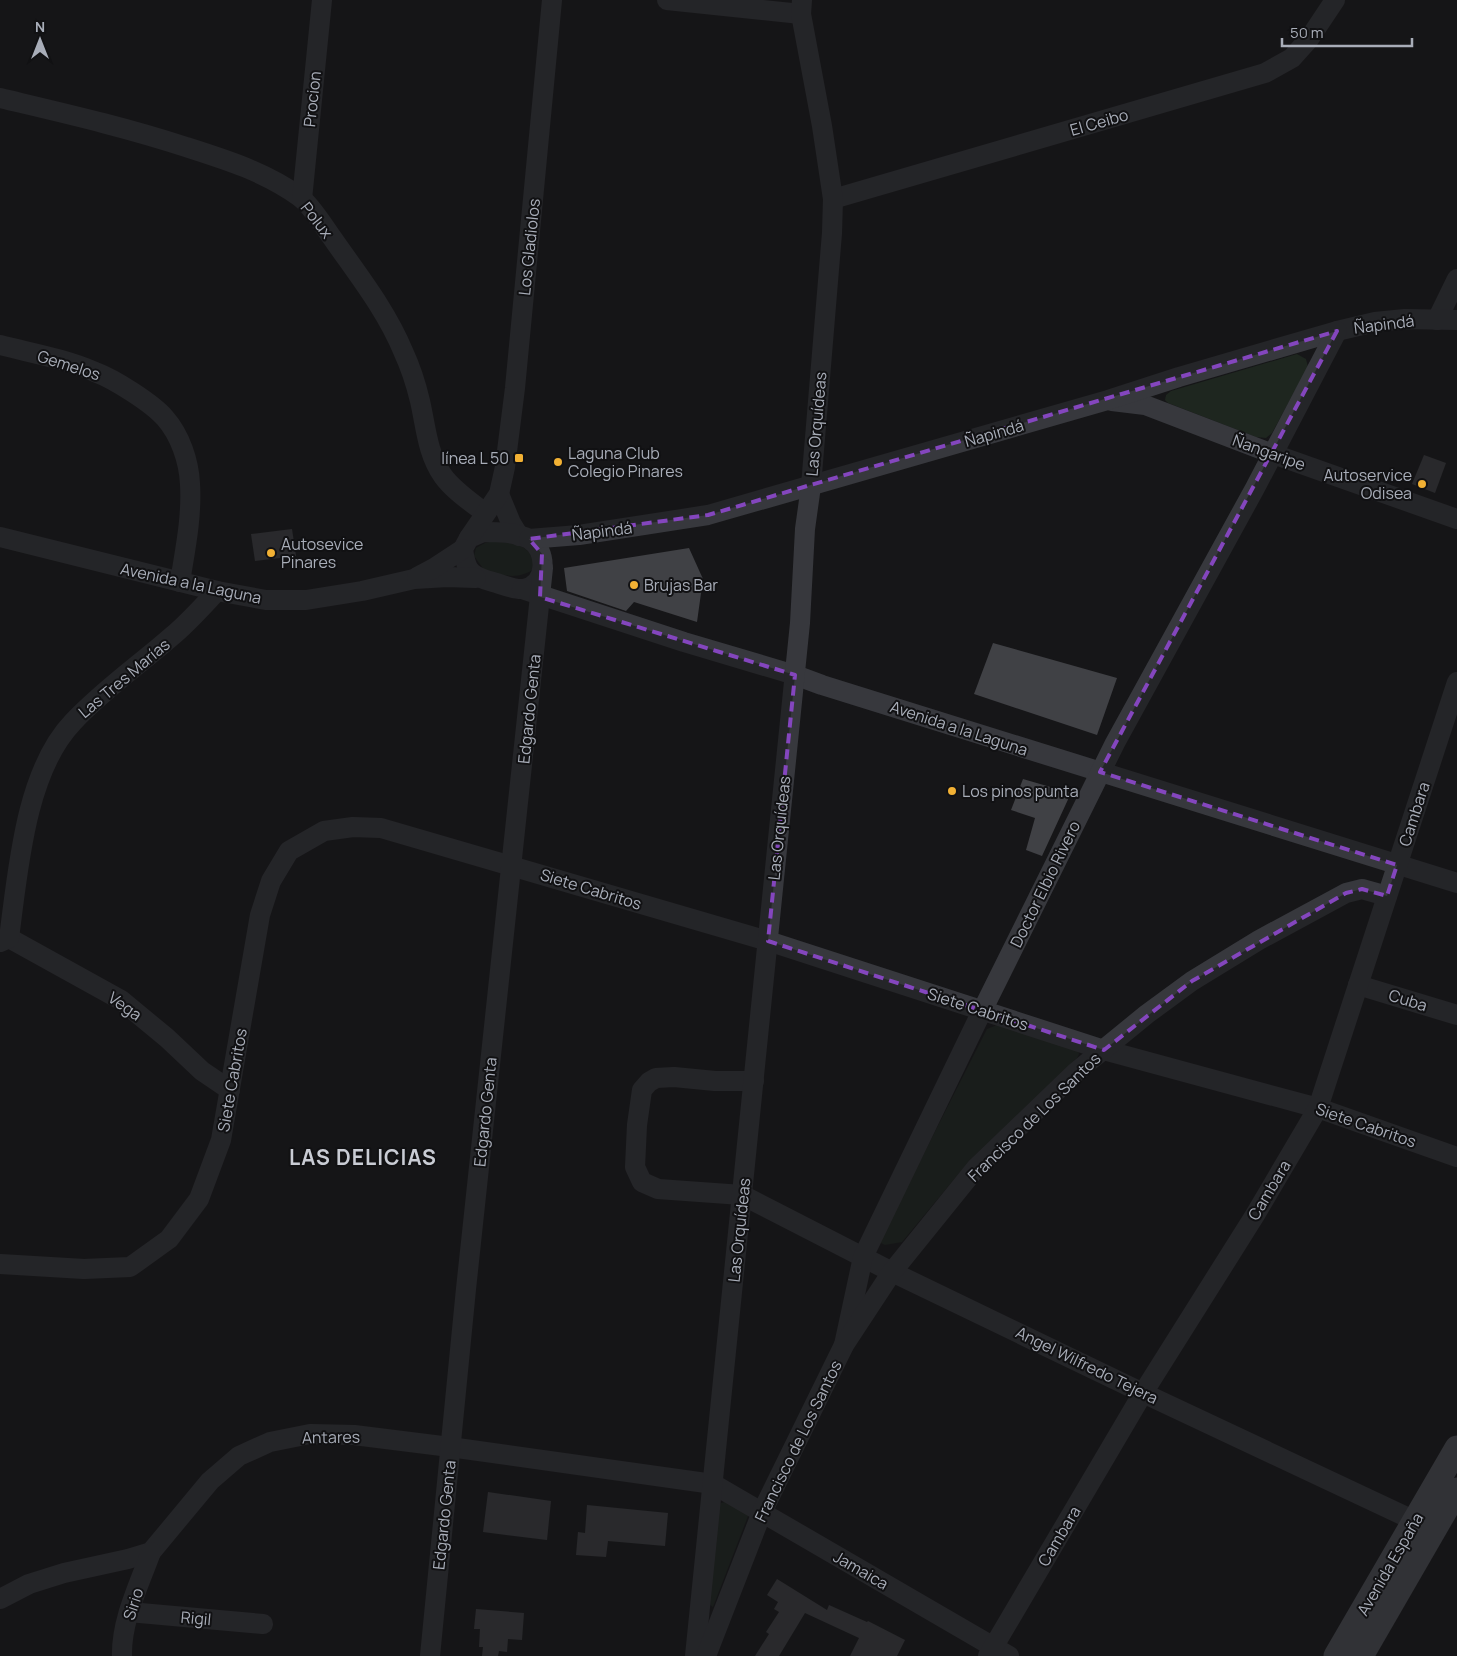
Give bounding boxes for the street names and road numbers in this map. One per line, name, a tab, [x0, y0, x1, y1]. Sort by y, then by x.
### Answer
street label: Procion	[298, 70, 326, 128]
street label: El Ceibo	[1067, 103, 1131, 141]
street label: Polux	[296, 197, 339, 243]
street label: Los Gladiolos	[513, 197, 545, 297]
street label: Ñapindá	[1352, 309, 1416, 339]
street label: Gemelos	[35, 345, 103, 385]
street label: Las Orquídeas	[800, 371, 832, 477]
street label: Ñapindá	[962, 414, 1026, 452]
street label: Ñangaripe	[1230, 429, 1308, 475]
street label: Ñapindá	[570, 516, 634, 546]
street label: Avenida a la Laguna	[119, 557, 263, 609]
street label: Las Tres Marías	[74, 633, 174, 723]
street label: Edgardo Genta	[512, 653, 546, 765]
street label: Avenida a la Laguna	[887, 695, 1031, 761]
street label: Las Orquídeas	[763, 775, 795, 881]
street label: Cambara	[1393, 779, 1435, 849]
street label: Doctor Elbio Rivero	[1005, 817, 1085, 951]
street label: Siete Cabritos	[538, 863, 644, 915]
street label: Siete Cabritos	[925, 982, 1031, 1036]
street label: Cuba	[1386, 984, 1430, 1016]
street label: Vega	[104, 987, 146, 1025]
street label: Siete Cabritos	[212, 1026, 252, 1134]
street label: Francisco de Los Santos	[963, 1048, 1105, 1186]
street label: Edgardo Genta	[468, 1056, 502, 1168]
street label: Siete Cabritos	[1313, 1098, 1419, 1152]
street label: Cambara	[1242, 1156, 1296, 1224]
street label: Las Orquídeas	[723, 1177, 755, 1283]
street label: Angel Wilfredo Tejera	[1012, 1321, 1162, 1409]
street label: Francisco de Los Santos	[749, 1357, 847, 1525]
street label: Antares	[302, 1425, 360, 1449]
street label: Edgardo Genta	[427, 1459, 461, 1571]
street label: Cambara	[1032, 1502, 1086, 1570]
street label: Avenida España	[1352, 1508, 1428, 1620]
street label: Jamaica	[829, 1545, 893, 1595]
street label: Sirio	[118, 1585, 148, 1623]
street label: Rigil	[180, 1606, 212, 1630]

